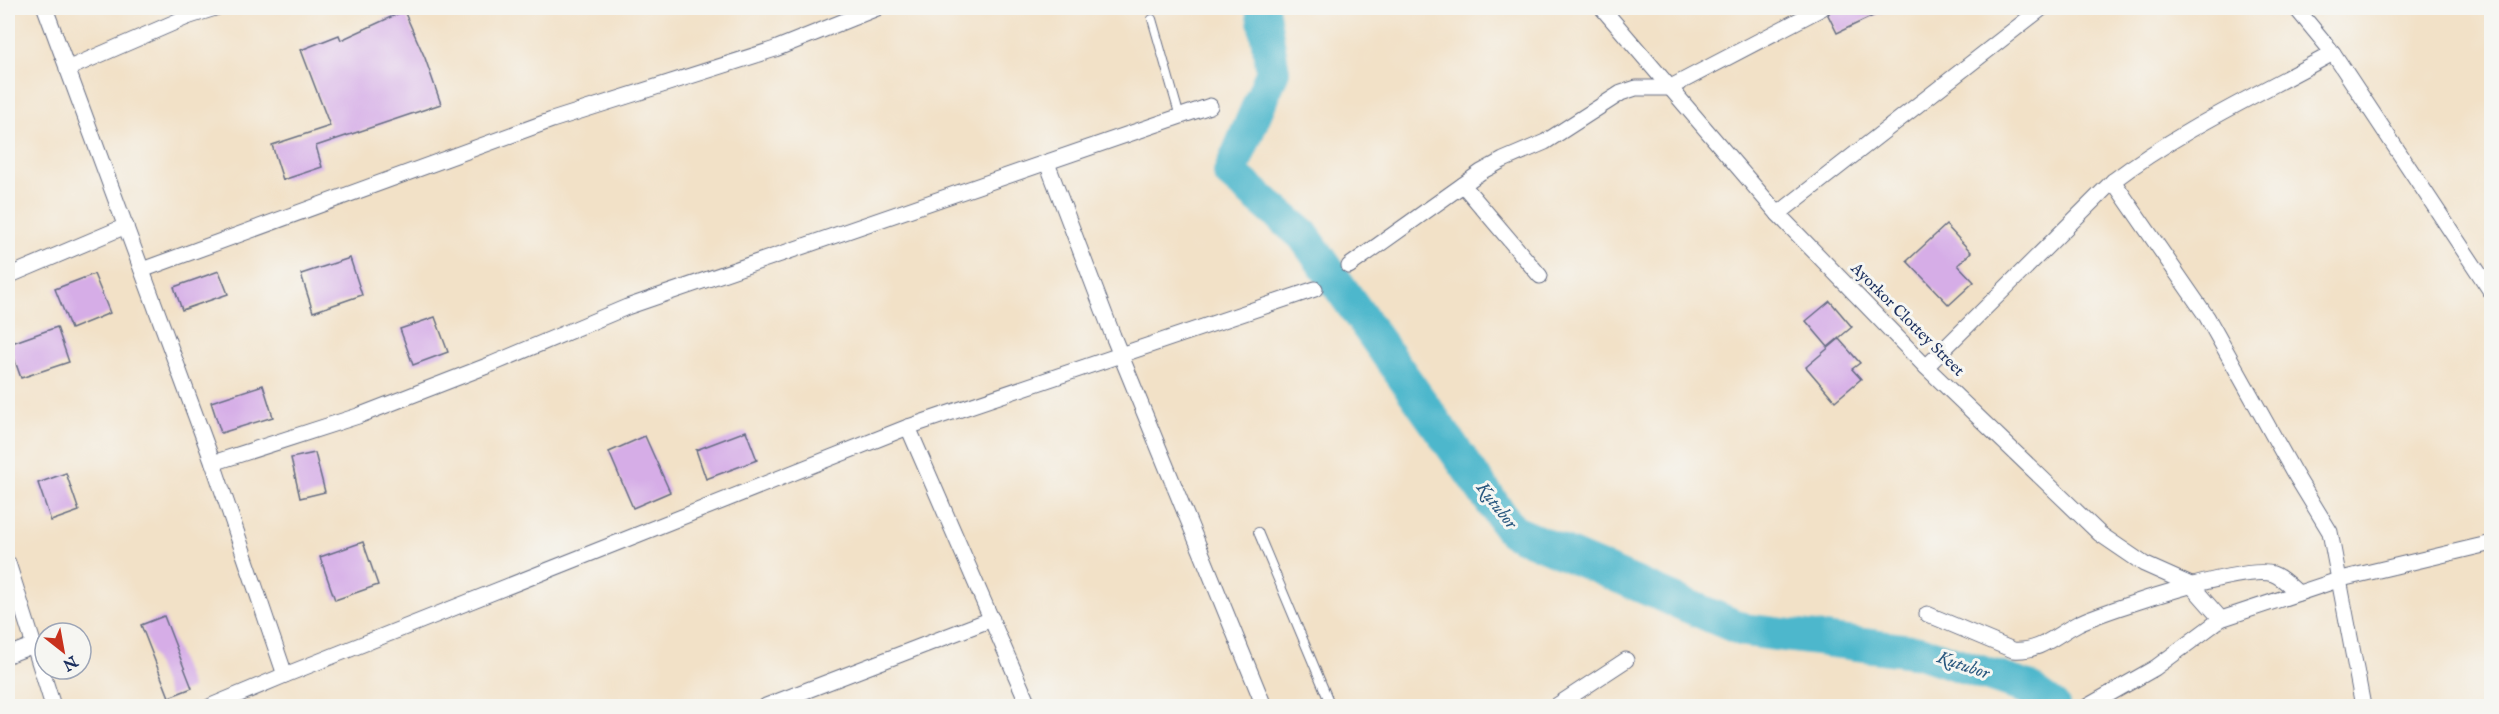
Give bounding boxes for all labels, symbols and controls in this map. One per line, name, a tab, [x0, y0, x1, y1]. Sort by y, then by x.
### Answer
street label: Ayorkor Clottey Street	[1845, 258, 1968, 381]
water label: Kutubor	[1470, 477, 1522, 535]
north arrow	[33, 621, 93, 681]
water label: Kutubor	[1933, 646, 1993, 686]
text: N	[58, 649, 82, 674]

